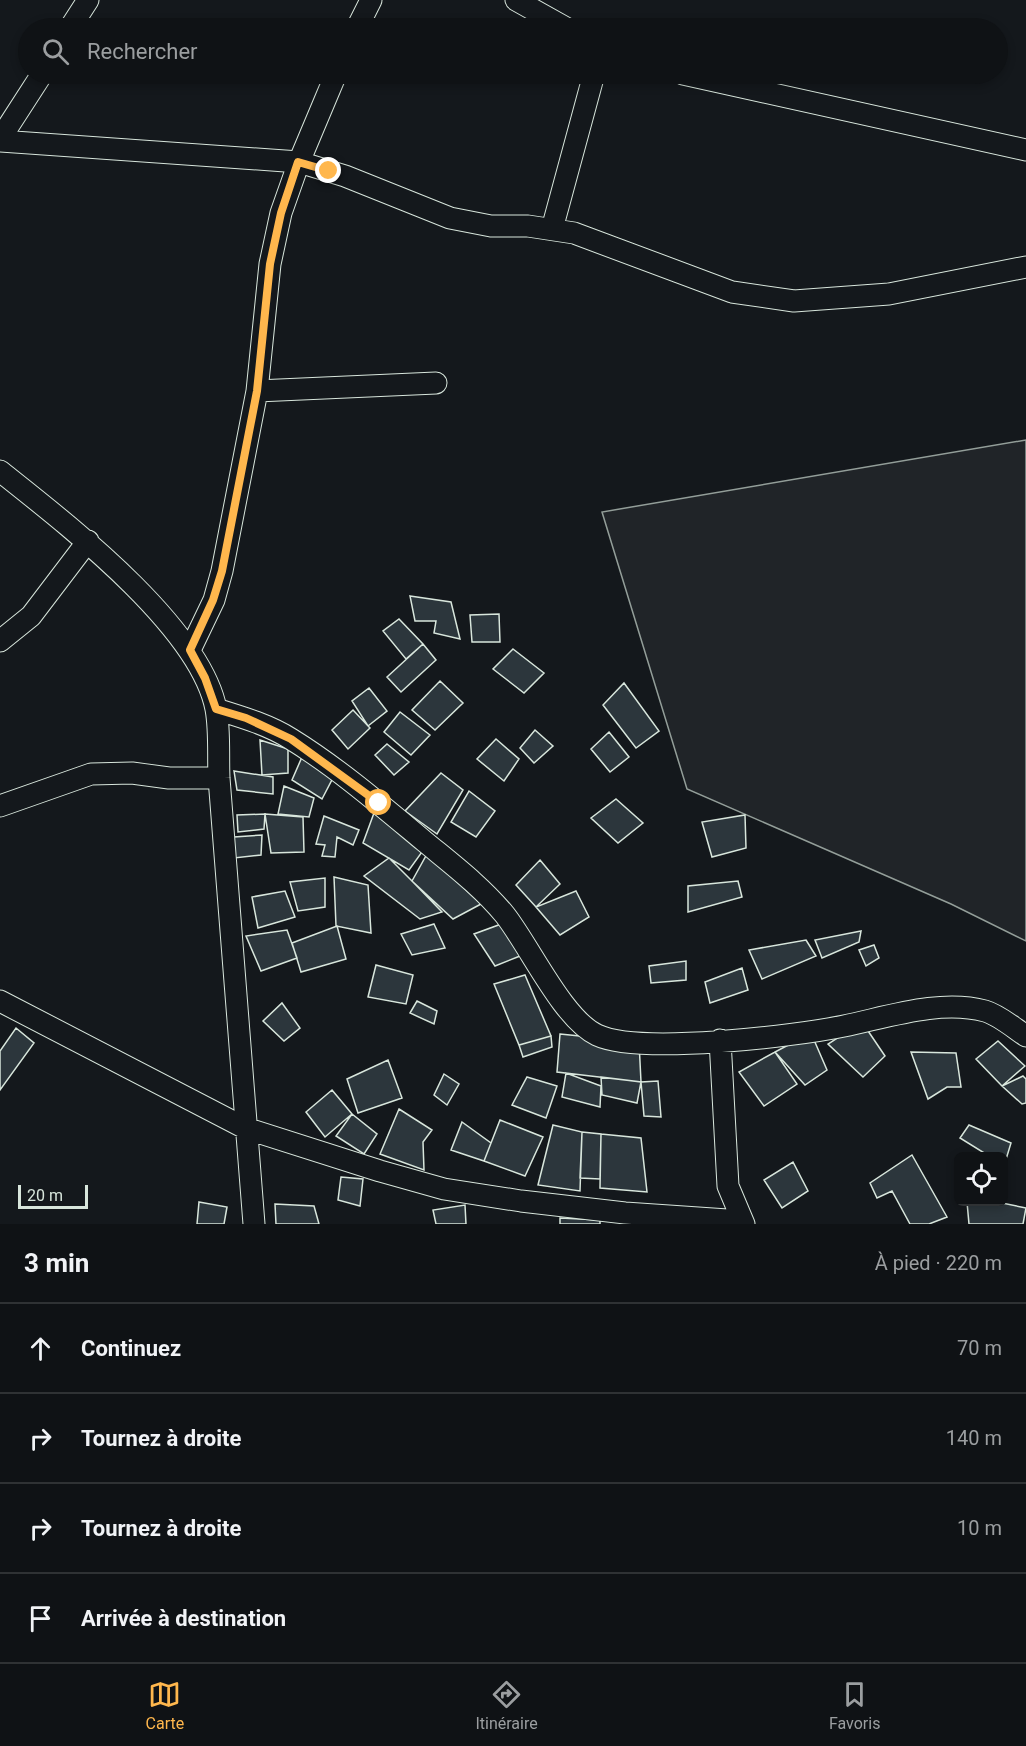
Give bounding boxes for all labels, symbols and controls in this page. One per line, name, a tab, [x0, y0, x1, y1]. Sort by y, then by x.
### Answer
search box	[18, 18, 1008, 84]
icon: search	[39, 35, 72, 68]
text: Rechercher	[87, 39, 198, 64]
route end	[315, 157, 341, 183]
route start	[365, 789, 391, 815]
map controls	[954, 1152, 1008, 1206]
button: locate	[954, 1152, 1008, 1206]
scale bar	[18, 1182, 88, 1210]
text: 20 m	[27, 1186, 63, 1205]
text: 3 min	[24, 1248, 89, 1278]
text: À pied · 220 m	[875, 1251, 1002, 1275]
icon: ahead	[24, 1332, 57, 1365]
text: Continuez	[81, 1336, 181, 1361]
text: 70 m	[957, 1336, 1002, 1360]
icon: right	[24, 1422, 57, 1455]
text: Tournez à droite	[81, 1426, 241, 1451]
text: 140 m	[946, 1426, 1002, 1450]
icon: right	[24, 1512, 57, 1545]
text: Tournez à droite	[81, 1516, 241, 1541]
text: 10 m	[957, 1516, 1002, 1540]
icon: arrive	[24, 1602, 57, 1635]
text: Arrivée à destination	[81, 1606, 286, 1631]
tab: Carte	[146, 1678, 184, 1733]
tab: Itinéraire	[475, 1678, 538, 1733]
tab: Favoris	[829, 1678, 880, 1733]

